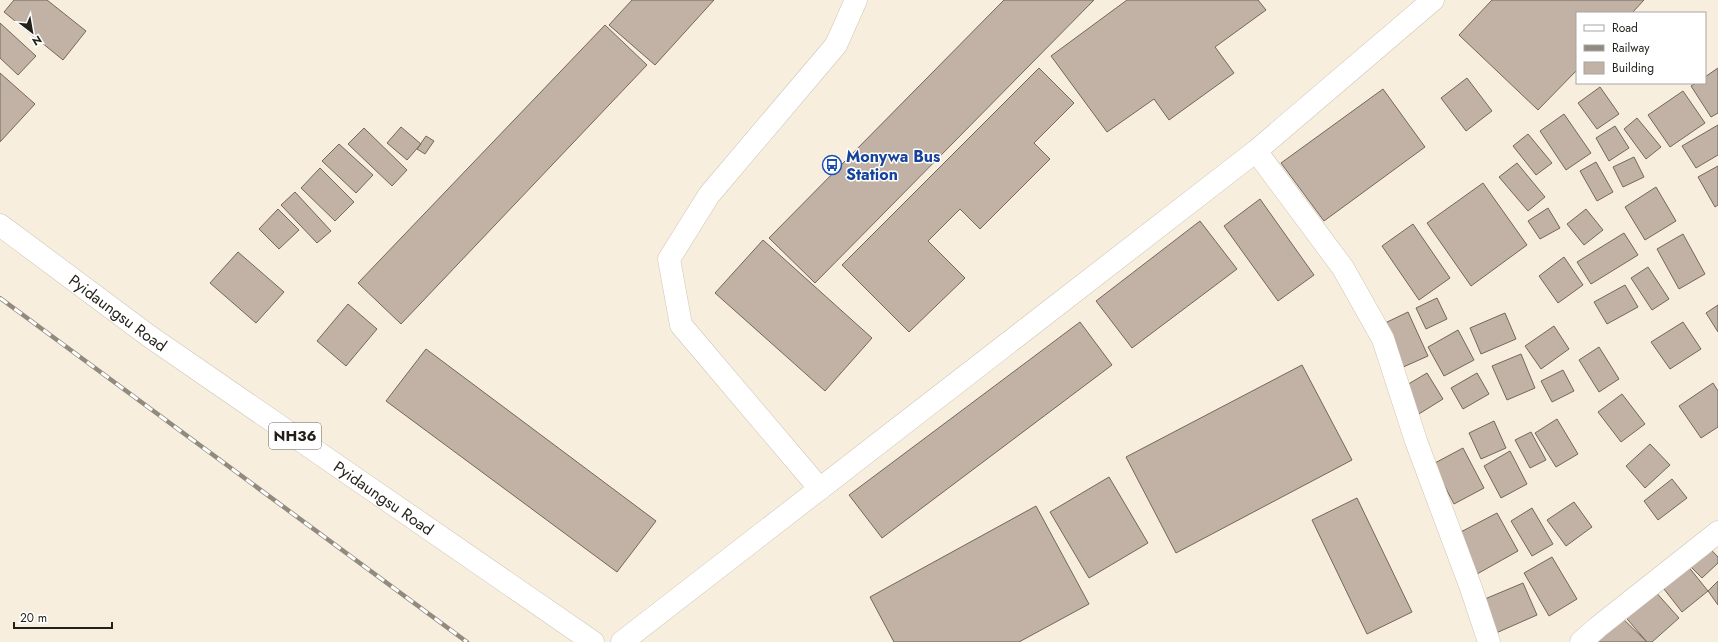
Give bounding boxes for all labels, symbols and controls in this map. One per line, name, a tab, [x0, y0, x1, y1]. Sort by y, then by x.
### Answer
north arrow	[12, 12, 52, 52]
legend	[1576, 12, 1706, 84]
text: Road	[1612, 19, 1638, 37]
text: N	[29, 31, 45, 50]
text: Railway	[1612, 39, 1650, 57]
text: Building	[1612, 59, 1654, 77]
place label: Monywa Bus Station	[846, 145, 940, 186]
bus stop icon: Monywa Bus Station	[821, 154, 843, 176]
street label: Pyidaungsu Road	[64, 269, 171, 357]
road number: NH36	[269, 423, 321, 449]
street label: Pyidaungsu Road	[329, 456, 438, 541]
scale bar	[14, 604, 112, 630]
text: 20 m	[20, 609, 47, 627]

